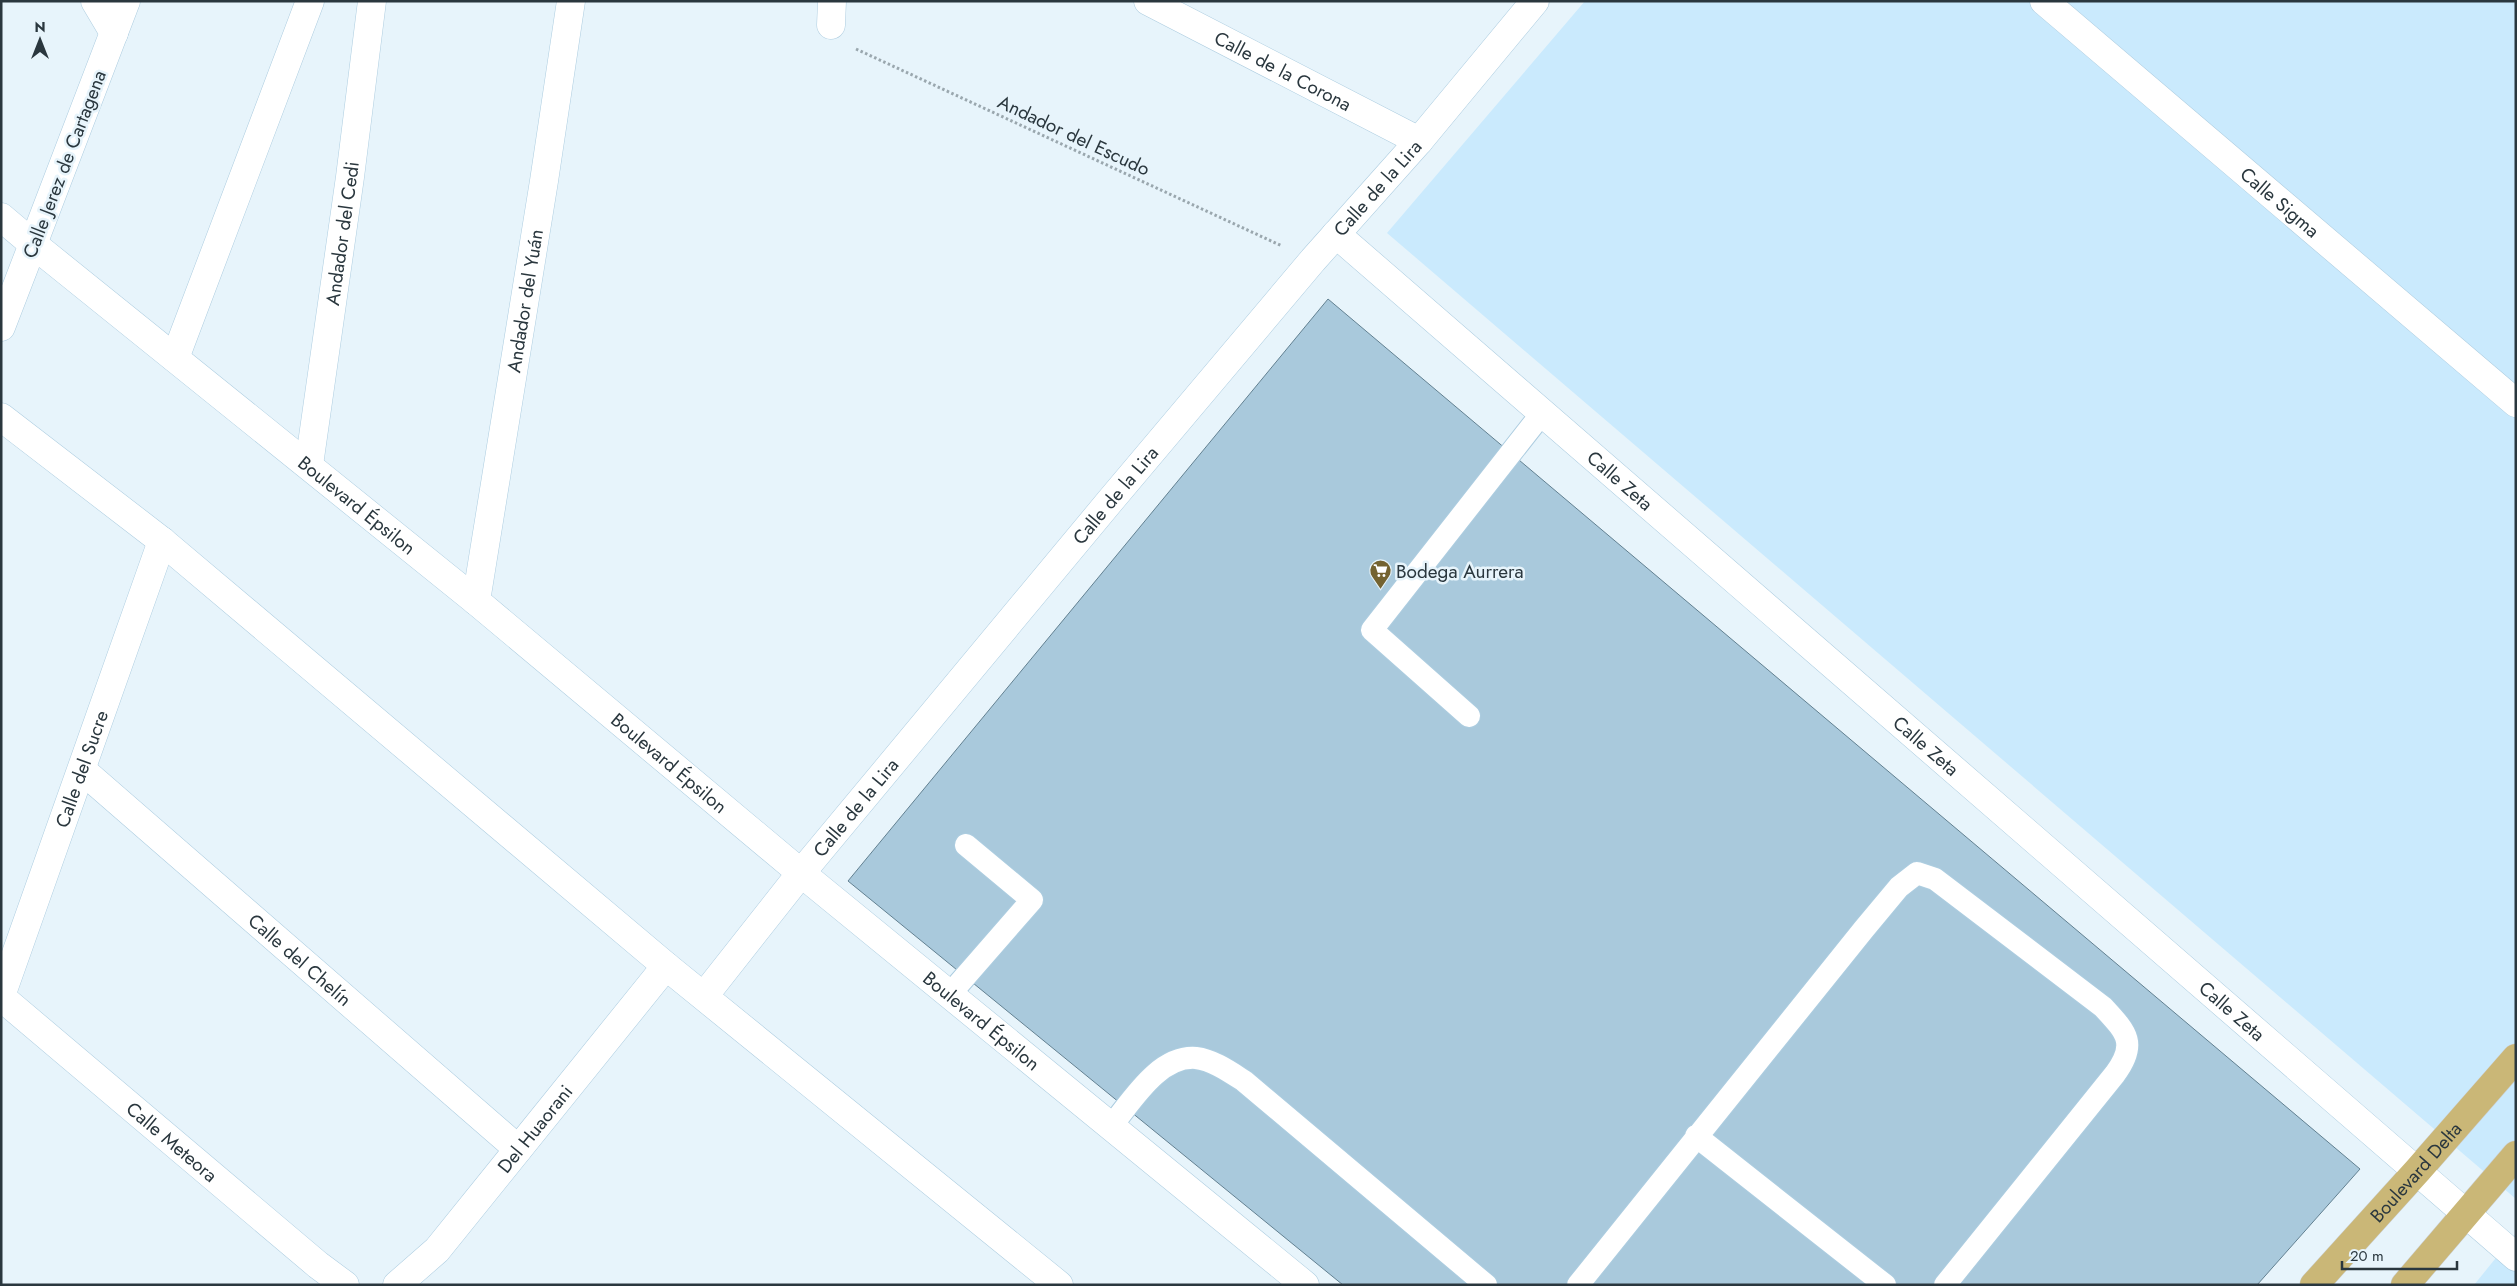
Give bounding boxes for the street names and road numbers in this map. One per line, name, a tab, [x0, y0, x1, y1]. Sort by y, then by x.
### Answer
street label: Calle de la Corona	[1209, 25, 1356, 118]
street label: Calle Jerez de Cartagena	[16, 66, 113, 262]
street label: Andador del Escudo	[993, 88, 1154, 183]
street label: Calle de la Lira	[1327, 134, 1428, 242]
street label: Andador del Cedi	[319, 160, 366, 307]
street label: Calle Sigma	[2234, 161, 2325, 244]
street label: Andador del Yuán	[500, 227, 550, 375]
street label: Calle de la Lira	[1066, 440, 1165, 551]
street label: Calle Zeta	[1581, 444, 1659, 517]
street label: Boulevard Épsilon	[292, 450, 421, 561]
street label: Calle del Sucre	[49, 706, 115, 831]
street label: Boulevard Épsilon	[605, 707, 733, 820]
street label: Calle Zeta	[1887, 710, 1965, 782]
street label: Calle de la Lira	[807, 752, 905, 863]
street label: Calle del Chelín	[242, 907, 357, 1013]
street label: Boulevard Épsilon	[917, 965, 1046, 1077]
street label: Calle Zeta	[2193, 975, 2271, 1048]
street label: Del Huaorani	[491, 1079, 579, 1179]
street label: Calle Meteora	[120, 1096, 223, 1188]
street label: Boulevard Delta	[2364, 1116, 2468, 1228]

